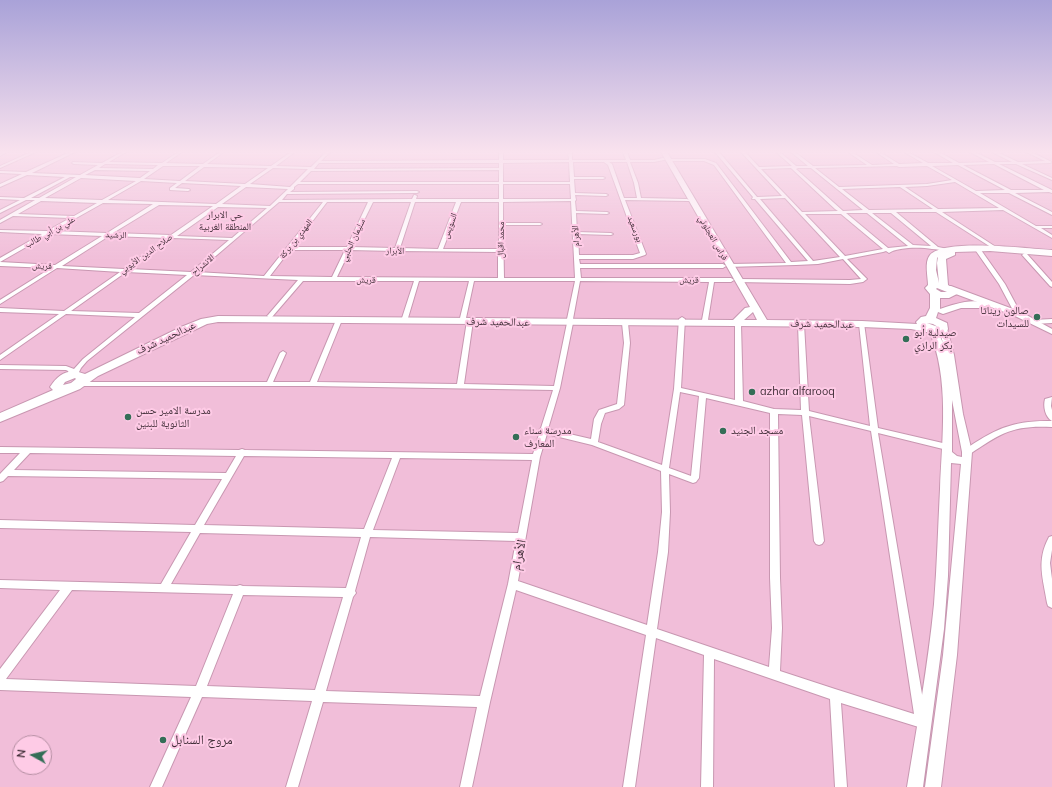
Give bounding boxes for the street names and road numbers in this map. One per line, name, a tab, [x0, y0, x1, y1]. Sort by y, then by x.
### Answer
street label: السويس	[440, 212, 460, 240]
street label: علي بن أبي طالب	[23, 214, 77, 250]
street label: بورسعيد	[625, 214, 645, 244]
street label: فراس العجلوني	[696, 214, 730, 262]
street label: المهدي بن بركة	[277, 217, 315, 261]
street label: سليمان الحلبي	[338, 217, 368, 263]
street label: محمد اقبال	[495, 222, 507, 258]
street label: الأهرام	[570, 225, 582, 247]
street label: الرشيد	[105, 229, 127, 241]
street label: صلاح الدين الأيوبي	[117, 232, 175, 276]
street label: الأبرار	[386, 245, 404, 257]
street label: الانشراح	[189, 252, 217, 278]
street label: قريش	[32, 260, 52, 272]
street label: قريش	[356, 274, 376, 286]
street label: قريش	[679, 274, 699, 286]
street label: عبدالحميد شرف	[466, 315, 530, 329]
street label: عبدالحميد شرف	[790, 317, 854, 331]
street label: عبدالحميد شرف	[134, 319, 198, 357]
street label: الأهرام	[508, 538, 530, 572]

